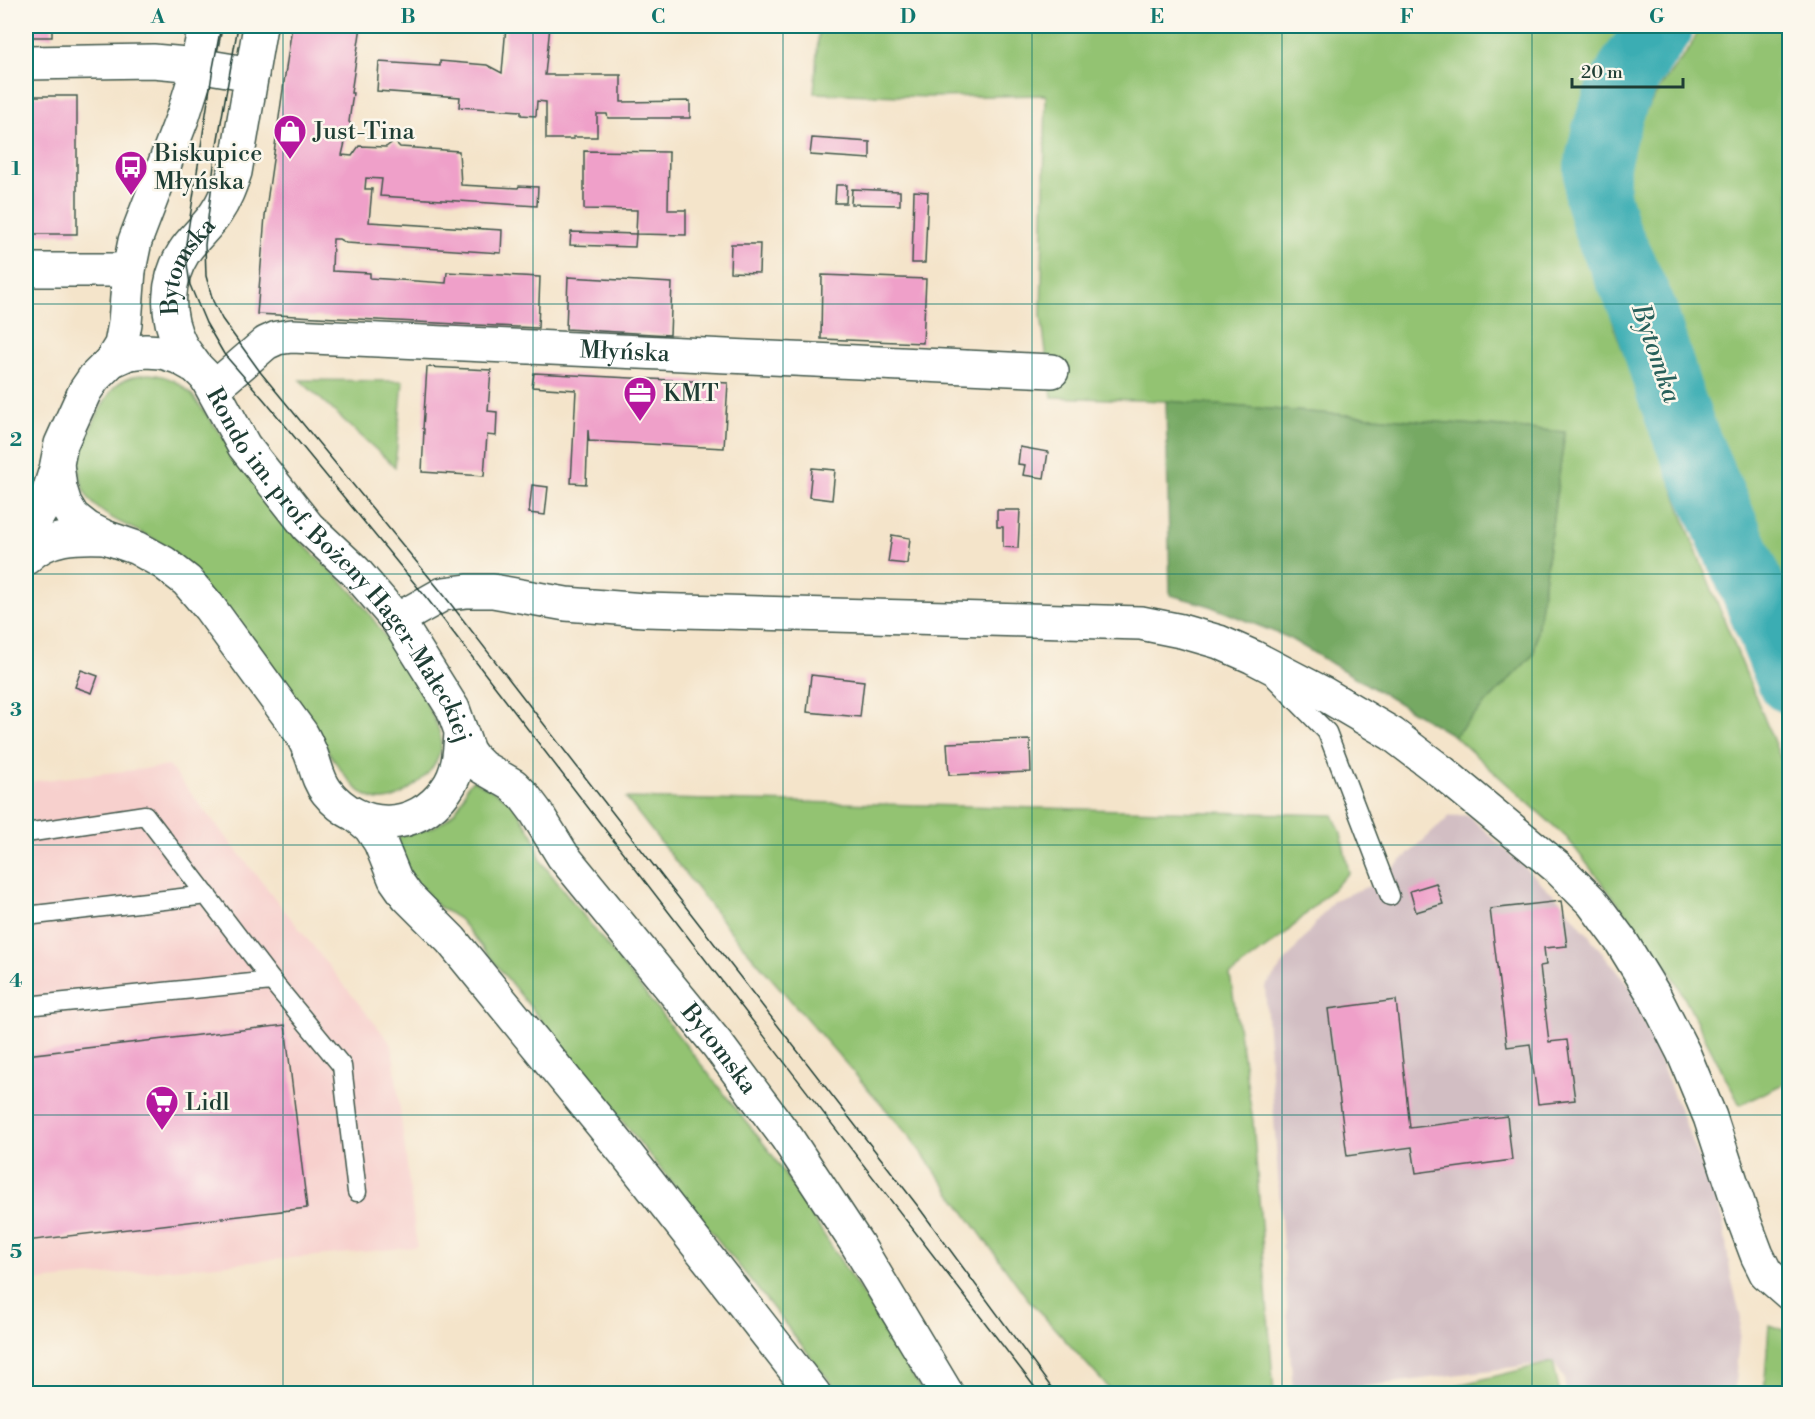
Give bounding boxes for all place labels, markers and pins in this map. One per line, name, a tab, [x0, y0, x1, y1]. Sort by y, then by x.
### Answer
shop icon: Just-Tina	[272, 113, 308, 160]
place label: Just-Tina	[312, 117, 416, 147]
place label: Biskupice Młyńska	[153, 139, 262, 197]
bus stop icon: Biskupice Młyńska	[113, 149, 149, 196]
office icon: KMT	[622, 375, 658, 422]
place label: KMT	[663, 379, 719, 409]
supermarket icon: Lidl	[144, 1084, 180, 1131]
place label: Lidl	[185, 1088, 230, 1118]

